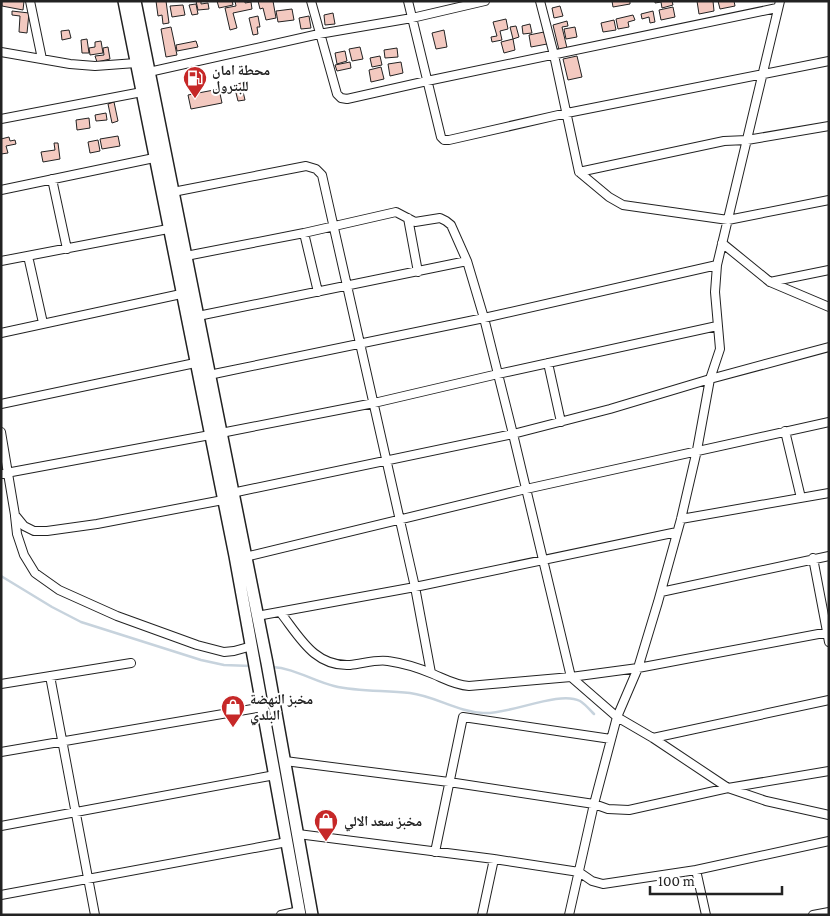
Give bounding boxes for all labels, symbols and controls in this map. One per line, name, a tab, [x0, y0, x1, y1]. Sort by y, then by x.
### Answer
place label: محطة امان للبترول	[212, 62, 270, 95]
fuel station icon: محطة امان للبترول	[182, 65, 208, 99]
place label: مخبز النهضة البلدي	[250, 691, 313, 726]
shop icon: مخبز النهضة البلدي	[220, 694, 246, 728]
shop icon: مخبز سعد الالي	[313, 808, 339, 842]
place label: مخبز سعد الالي	[344, 813, 422, 832]
scale bar	[650, 864, 782, 896]
text: 100 m	[658, 873, 695, 889]

